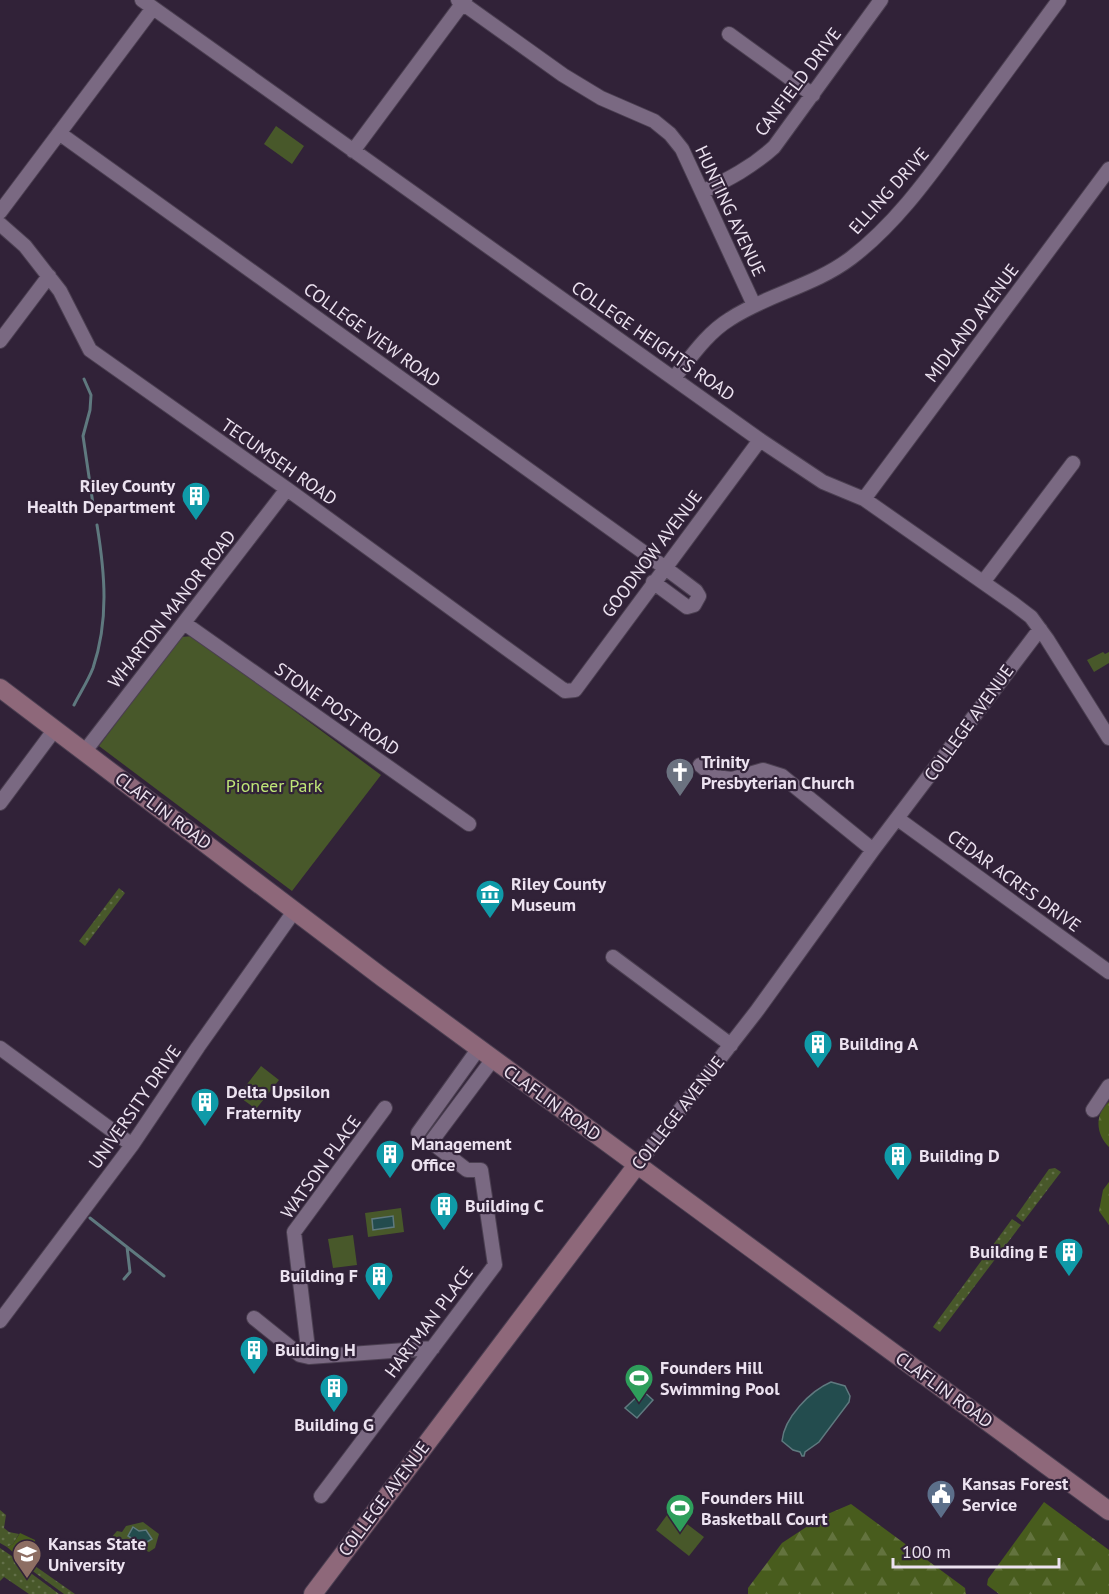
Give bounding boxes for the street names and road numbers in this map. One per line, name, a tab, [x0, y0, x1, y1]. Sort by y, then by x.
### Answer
street label: CANFIELD DRIVE	[749, 23, 846, 141]
street label: HUNTING AVENUE	[690, 142, 771, 280]
street label: ELLING DRIVE	[844, 142, 934, 239]
street label: MIDLAND AVENUE	[920, 259, 1024, 386]
street label: COLLEGE HEIGHTS ROAD	[567, 275, 740, 406]
street label: COLLEGE VIEW ROAD	[299, 277, 445, 392]
street label: TECUMSEH ROAD	[217, 413, 342, 510]
street label: GOODNOW AVENUE	[596, 486, 707, 622]
street label: WHARTON MANOR ROAD	[103, 525, 240, 692]
street label: STONE POST ROAD	[270, 657, 404, 760]
street label: COLLEGE AVENUE	[919, 660, 1019, 785]
street label: CLAFLIN ROAD	[110, 767, 216, 854]
street label: CEDAR ACRES DRIVE	[943, 824, 1086, 937]
street label: UNIVERSITY DRIVE	[83, 1040, 186, 1173]
street label: COLLEGE AVENUE	[626, 1051, 729, 1174]
street label: CLAFLIN ROAD	[499, 1059, 606, 1146]
street label: WATSON PLACE	[275, 1111, 366, 1223]
street label: HARTMAN PLACE	[379, 1262, 478, 1382]
street label: CLAFLIN ROAD	[891, 1346, 998, 1433]
street label: COLLEGE AVENUE	[333, 1437, 434, 1561]

